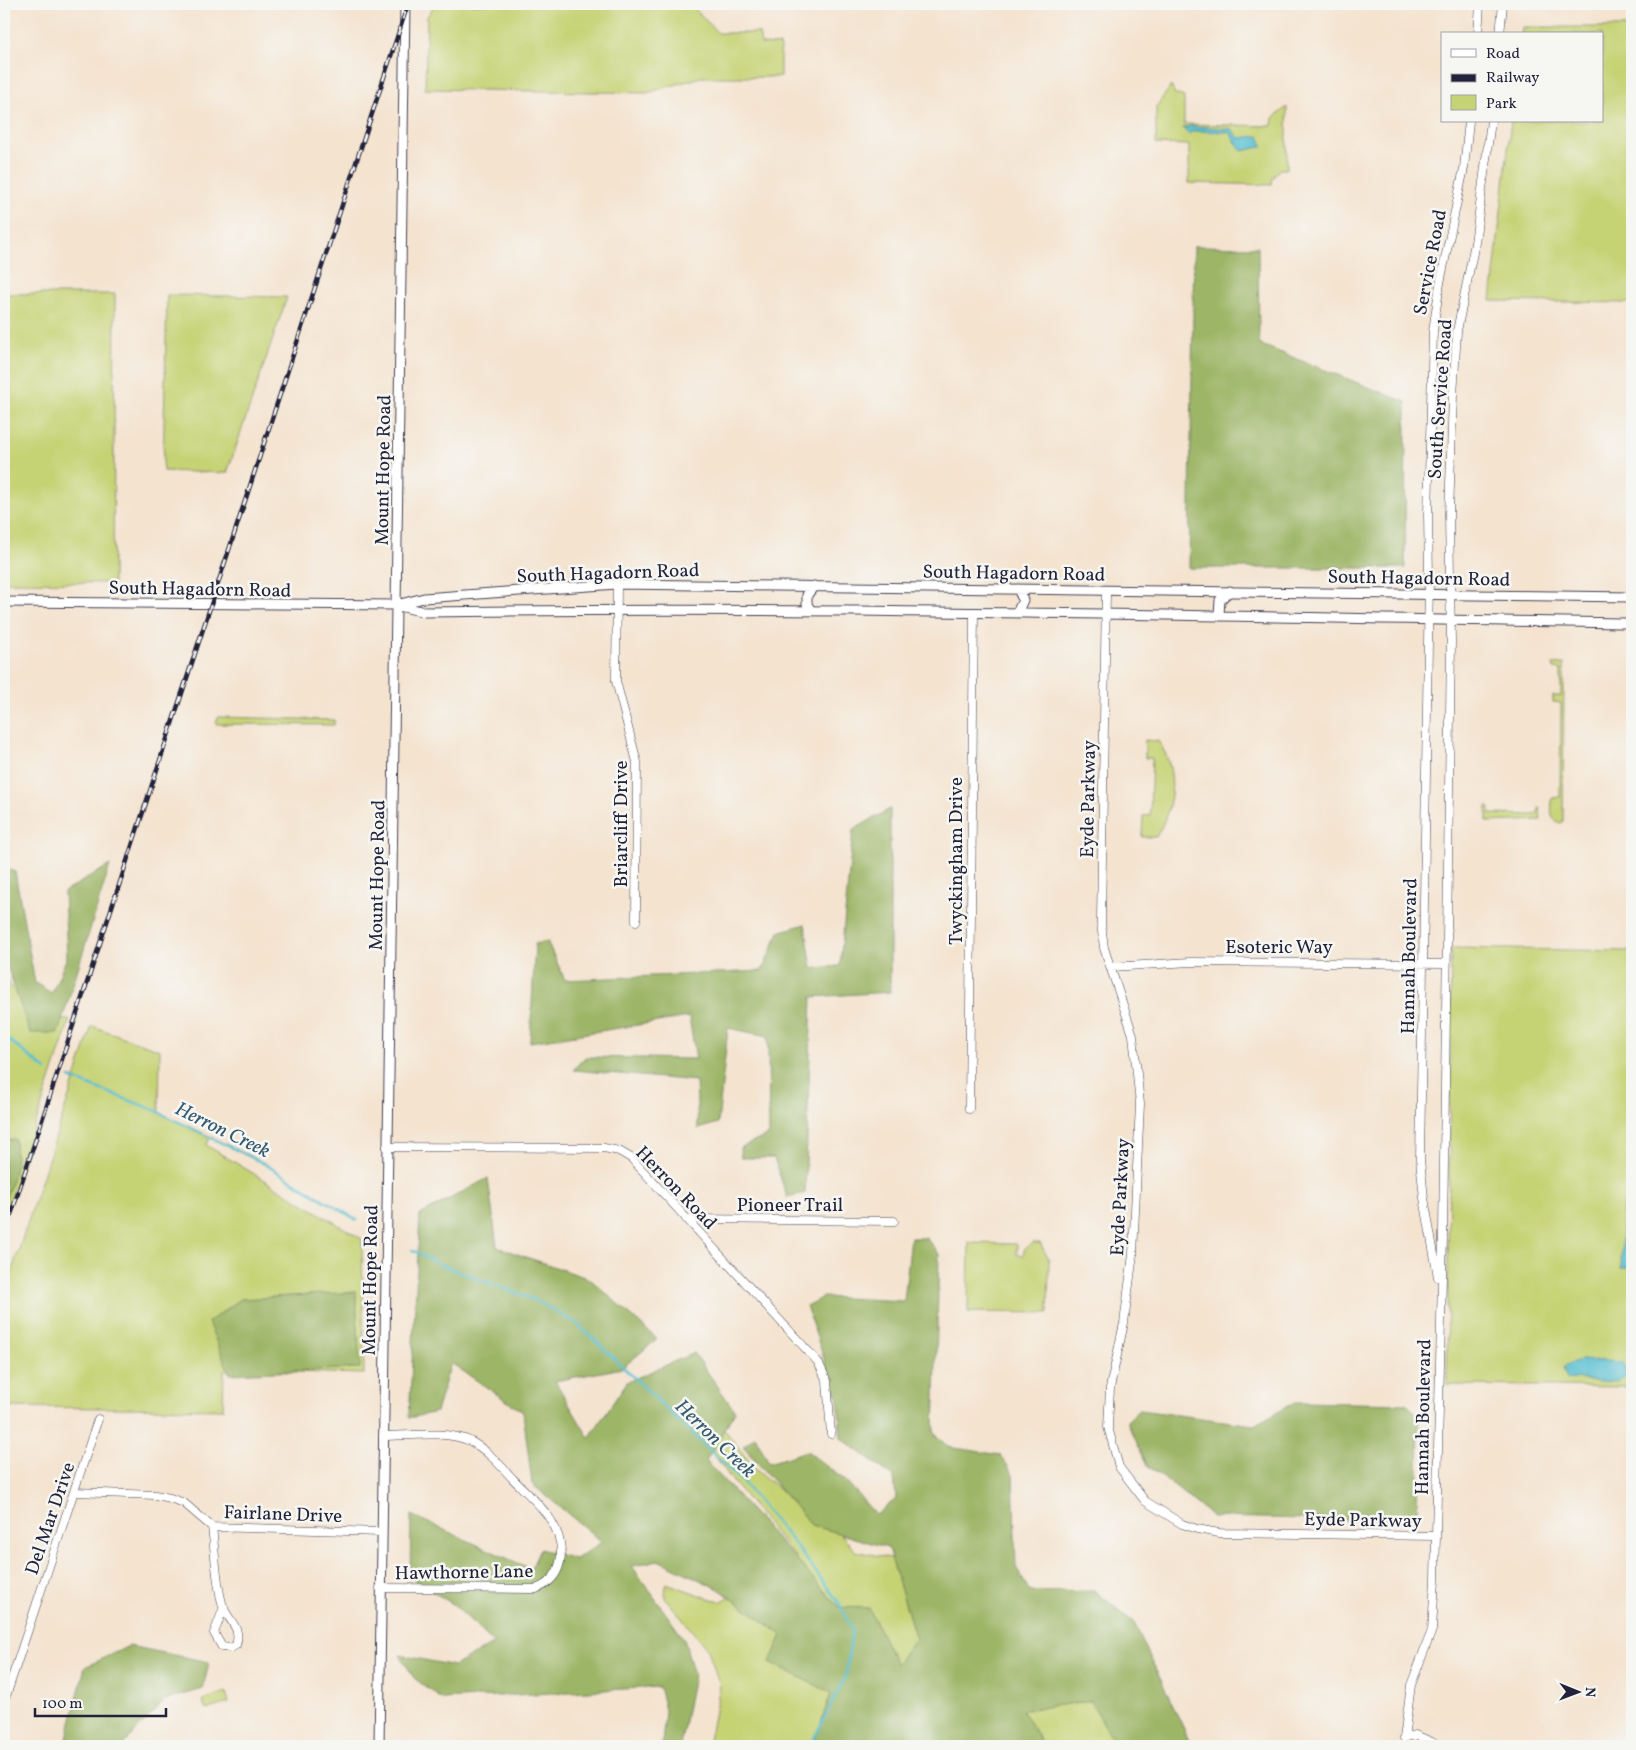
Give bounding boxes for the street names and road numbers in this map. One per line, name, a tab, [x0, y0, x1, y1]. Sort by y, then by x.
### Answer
street label: Service Road	[1408, 207, 1454, 318]
street label: South Service Road	[1422, 318, 1460, 480]
street label: Mount Hope Road	[370, 394, 398, 546]
street label: South Hagadorn Road	[516, 558, 700, 590]
street label: South Hagadorn Road	[922, 559, 1106, 589]
street label: South Hagadorn Road	[1327, 564, 1511, 594]
street label: South Hagadorn Road	[108, 575, 292, 605]
street label: Eyde Parkway	[1075, 740, 1103, 858]
street label: Briarcliff Drive	[609, 760, 635, 888]
street label: Twyckingham Drive	[944, 777, 970, 945]
street label: Mount Hope Road	[364, 799, 392, 951]
street label: Hannah Boulevard	[1396, 878, 1424, 1034]
street label: Esoteric Way	[1225, 935, 1333, 961]
street label: Eyde Parkway	[1105, 1138, 1137, 1257]
street label: Herron Road	[629, 1141, 722, 1236]
street label: Pioneer Trail	[737, 1193, 844, 1219]
street label: Mount Hope Road	[357, 1204, 385, 1356]
street label: Hannah Boulevard	[1410, 1339, 1438, 1495]
street label: Del Mar Drive	[19, 1459, 82, 1579]
street label: Fairlane Drive	[223, 1500, 343, 1530]
street label: Eyde Parkway	[1304, 1507, 1422, 1535]
street label: Hawthorne Lane	[395, 1559, 534, 1587]

